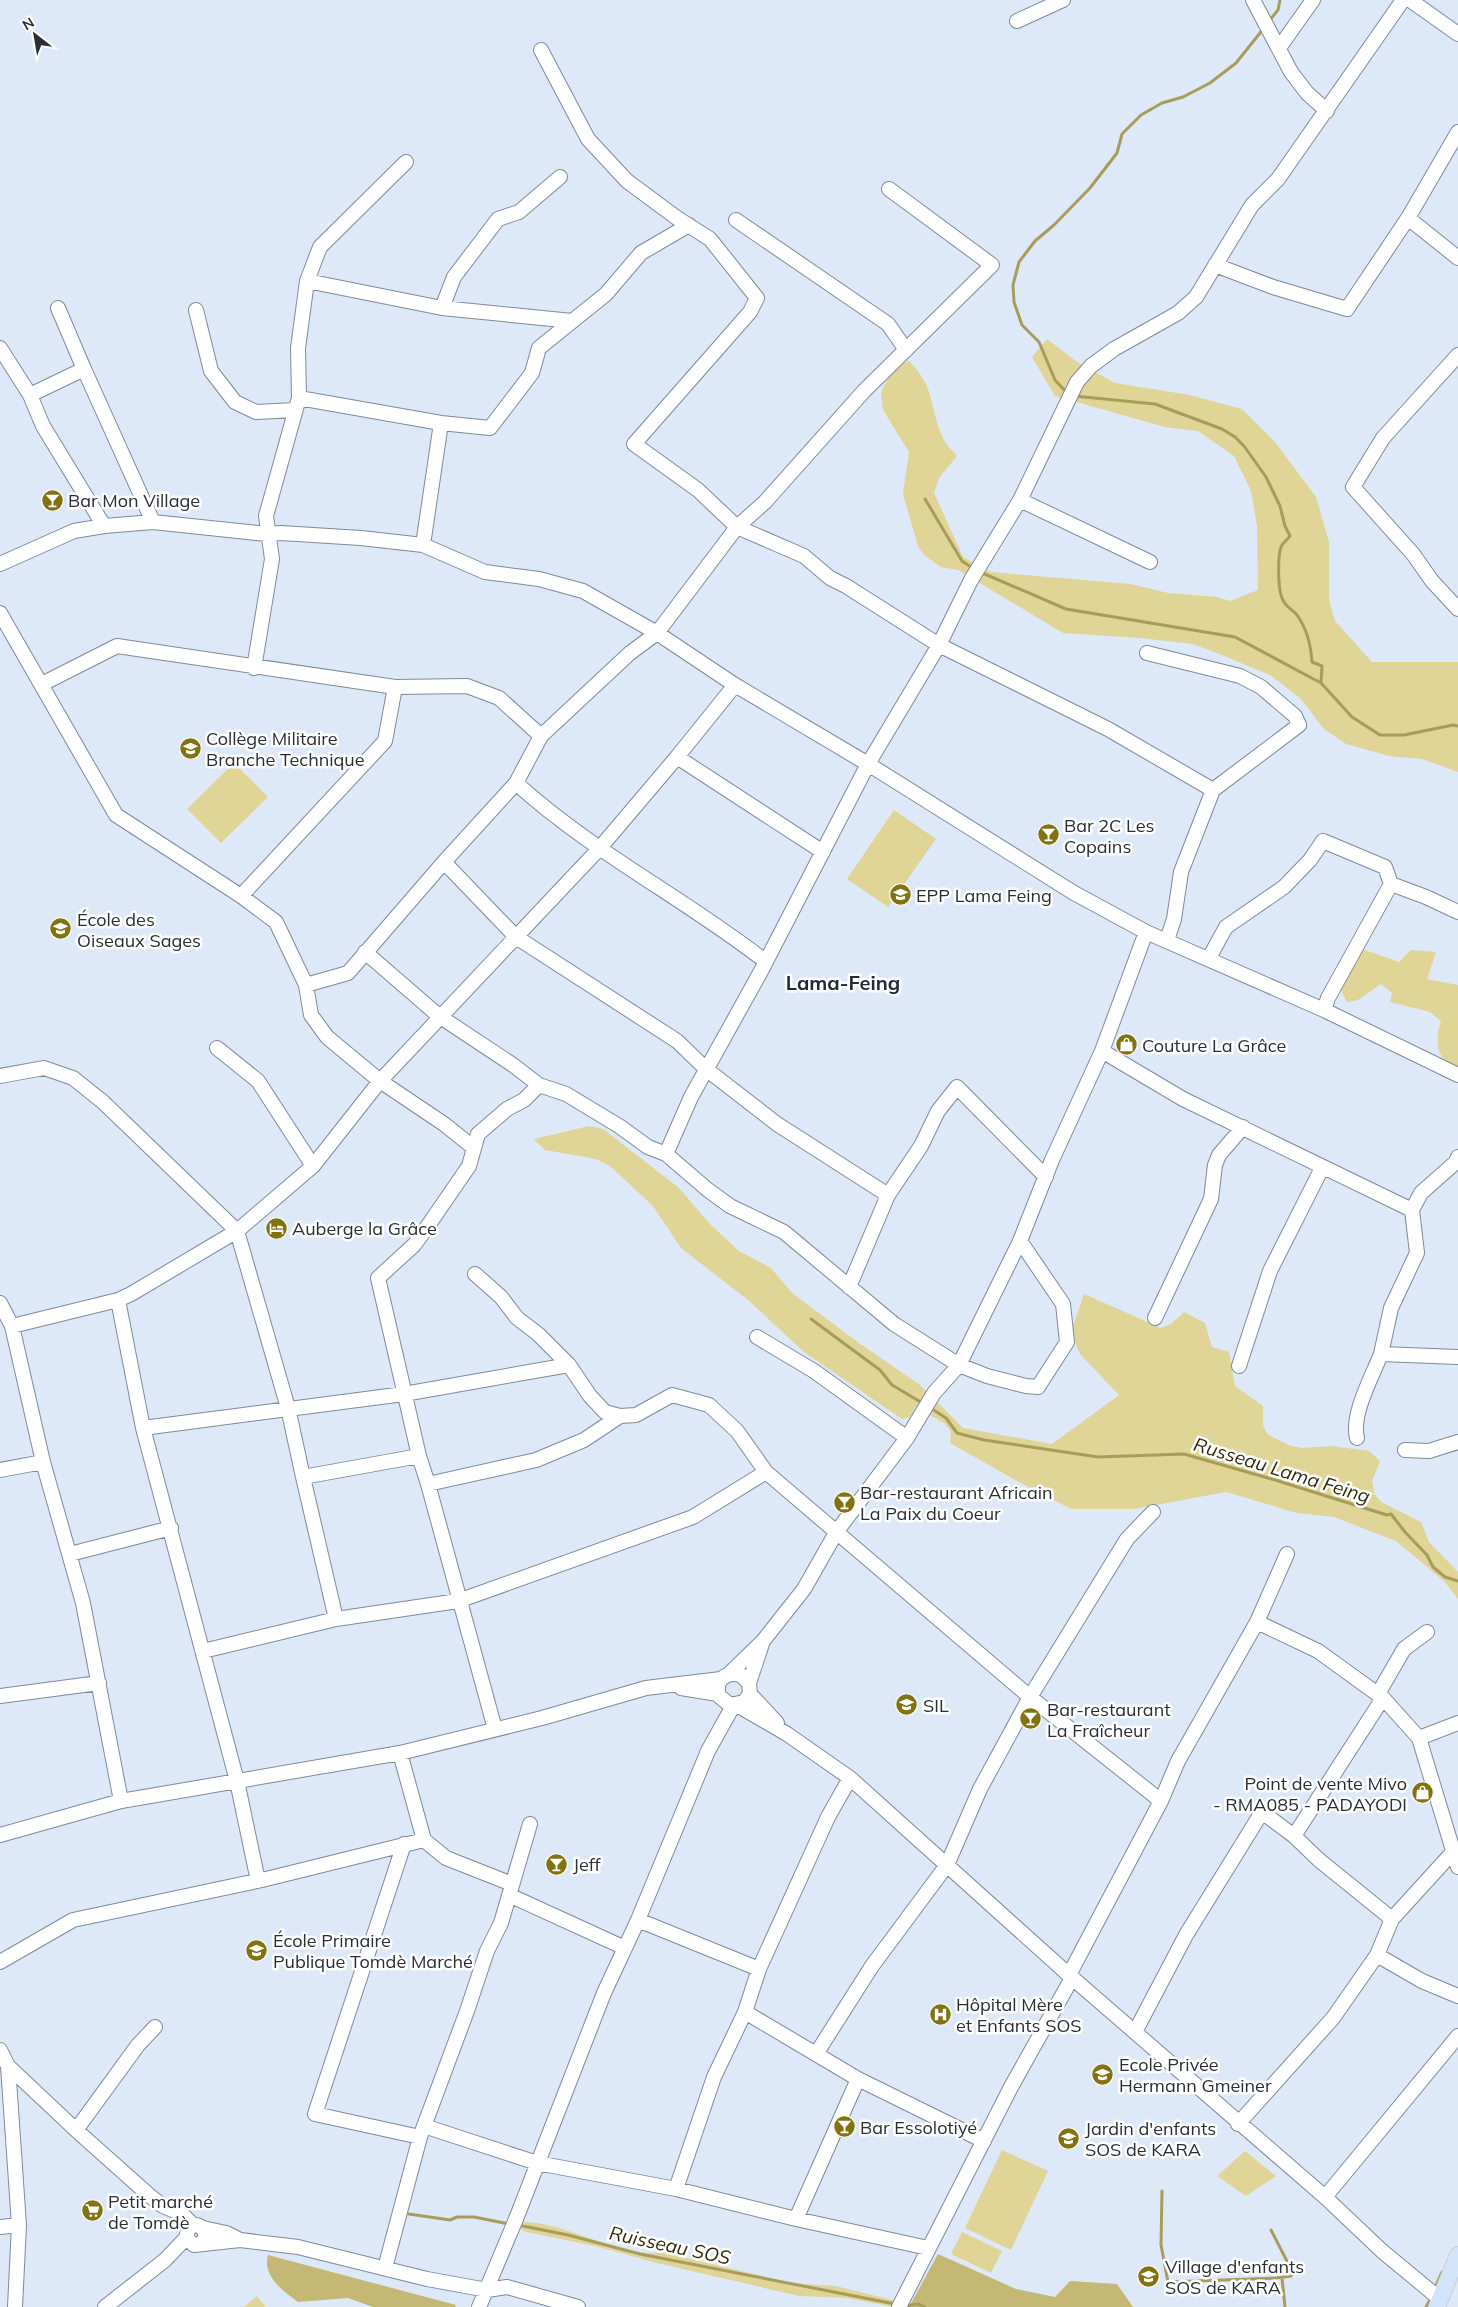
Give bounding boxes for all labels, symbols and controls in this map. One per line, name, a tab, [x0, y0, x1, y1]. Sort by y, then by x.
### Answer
north arrow	[10, 10, 60, 60]
text: N	[19, 13, 37, 34]
bar icon: Bar Mon Village	[40, 488, 64, 512]
place label: Bar Mon Village	[68, 489, 200, 512]
place label: Collège Militaire Branche Technique	[206, 727, 365, 771]
school or university icon: Collège Militaire Branche Technique	[178, 736, 202, 760]
place label: Bar 2C Les Copains	[1064, 814, 1155, 858]
bar icon: Bar 2C Les Copains	[1036, 823, 1060, 847]
school or university icon: EPP Lama Feing	[888, 883, 912, 907]
place label: EPP Lama Feing	[916, 884, 1052, 907]
place label: École des Oiseaux Sages	[77, 908, 201, 952]
school or university icon: École des Oiseaux Sages	[49, 917, 73, 941]
district label: Lama-Feing	[786, 970, 900, 995]
shop icon: Couture La Grâce	[1114, 1033, 1138, 1057]
place label: Couture La Grâce	[1142, 1034, 1286, 1057]
hotel icon: Auberge la Grâce	[264, 1216, 288, 1240]
place label: Auberge la Grâce	[292, 1217, 437, 1240]
water label: Russeau Lama Feing	[1191, 1432, 1373, 1508]
place label: Bar-restaurant Africain La Paix du Coeur	[860, 1481, 1053, 1525]
bar icon: Bar-restaurant Africain La Paix du Coeur	[832, 1490, 856, 1514]
school or university icon: SIL	[895, 1693, 919, 1717]
place label: SIL	[923, 1694, 949, 1717]
place label: Bar-restaurant La Fraîcheur	[1047, 1698, 1171, 1742]
bar icon: Bar-restaurant La Fraîcheur	[1019, 1707, 1043, 1731]
place label: Point de vente Mivo - RMA085 - PADAYODI	[1213, 1772, 1407, 1816]
shop icon: Point de vente Mivo - RMA085 - PADAYODI	[1411, 1781, 1435, 1805]
bar icon: Jeff	[545, 1852, 569, 1876]
place label: Jeff	[573, 1853, 602, 1876]
place label: École Primaire Publique Tomdè Marché	[273, 1929, 473, 1973]
school or university icon: École Primaire Publique Tomdè Marché	[245, 1938, 269, 1962]
place label: Hôpital Mère et Enfants SOS	[956, 1993, 1082, 2037]
hospital icon: Hôpital Mère et Enfants SOS	[928, 2002, 952, 2026]
place label: Ecole Privée Hermann Gmeiner	[1119, 2053, 1272, 2097]
school or university icon: Ecole Privée Hermann Gmeiner	[1091, 2062, 1115, 2086]
bar icon: Bar Essolotiyé	[832, 2115, 856, 2139]
place label: Bar Essolotiyé	[860, 2116, 977, 2139]
place label: Jardin d'enfants SOS de KARA	[1085, 2117, 1216, 2161]
school or university icon: Jardin d'enfants SOS de KARA	[1057, 2126, 1081, 2150]
place label: Petit marché de Tomdè	[108, 2190, 213, 2234]
supermarket icon: Petit marché de Tomdè	[80, 2199, 104, 2223]
water label: Ruisseau SOS	[607, 2220, 733, 2270]
place label: Village d'enfants SOS de KARA	[1165, 2255, 1304, 2299]
school or university icon: Village d'enfants SOS de KARA	[1137, 2264, 1161, 2288]

